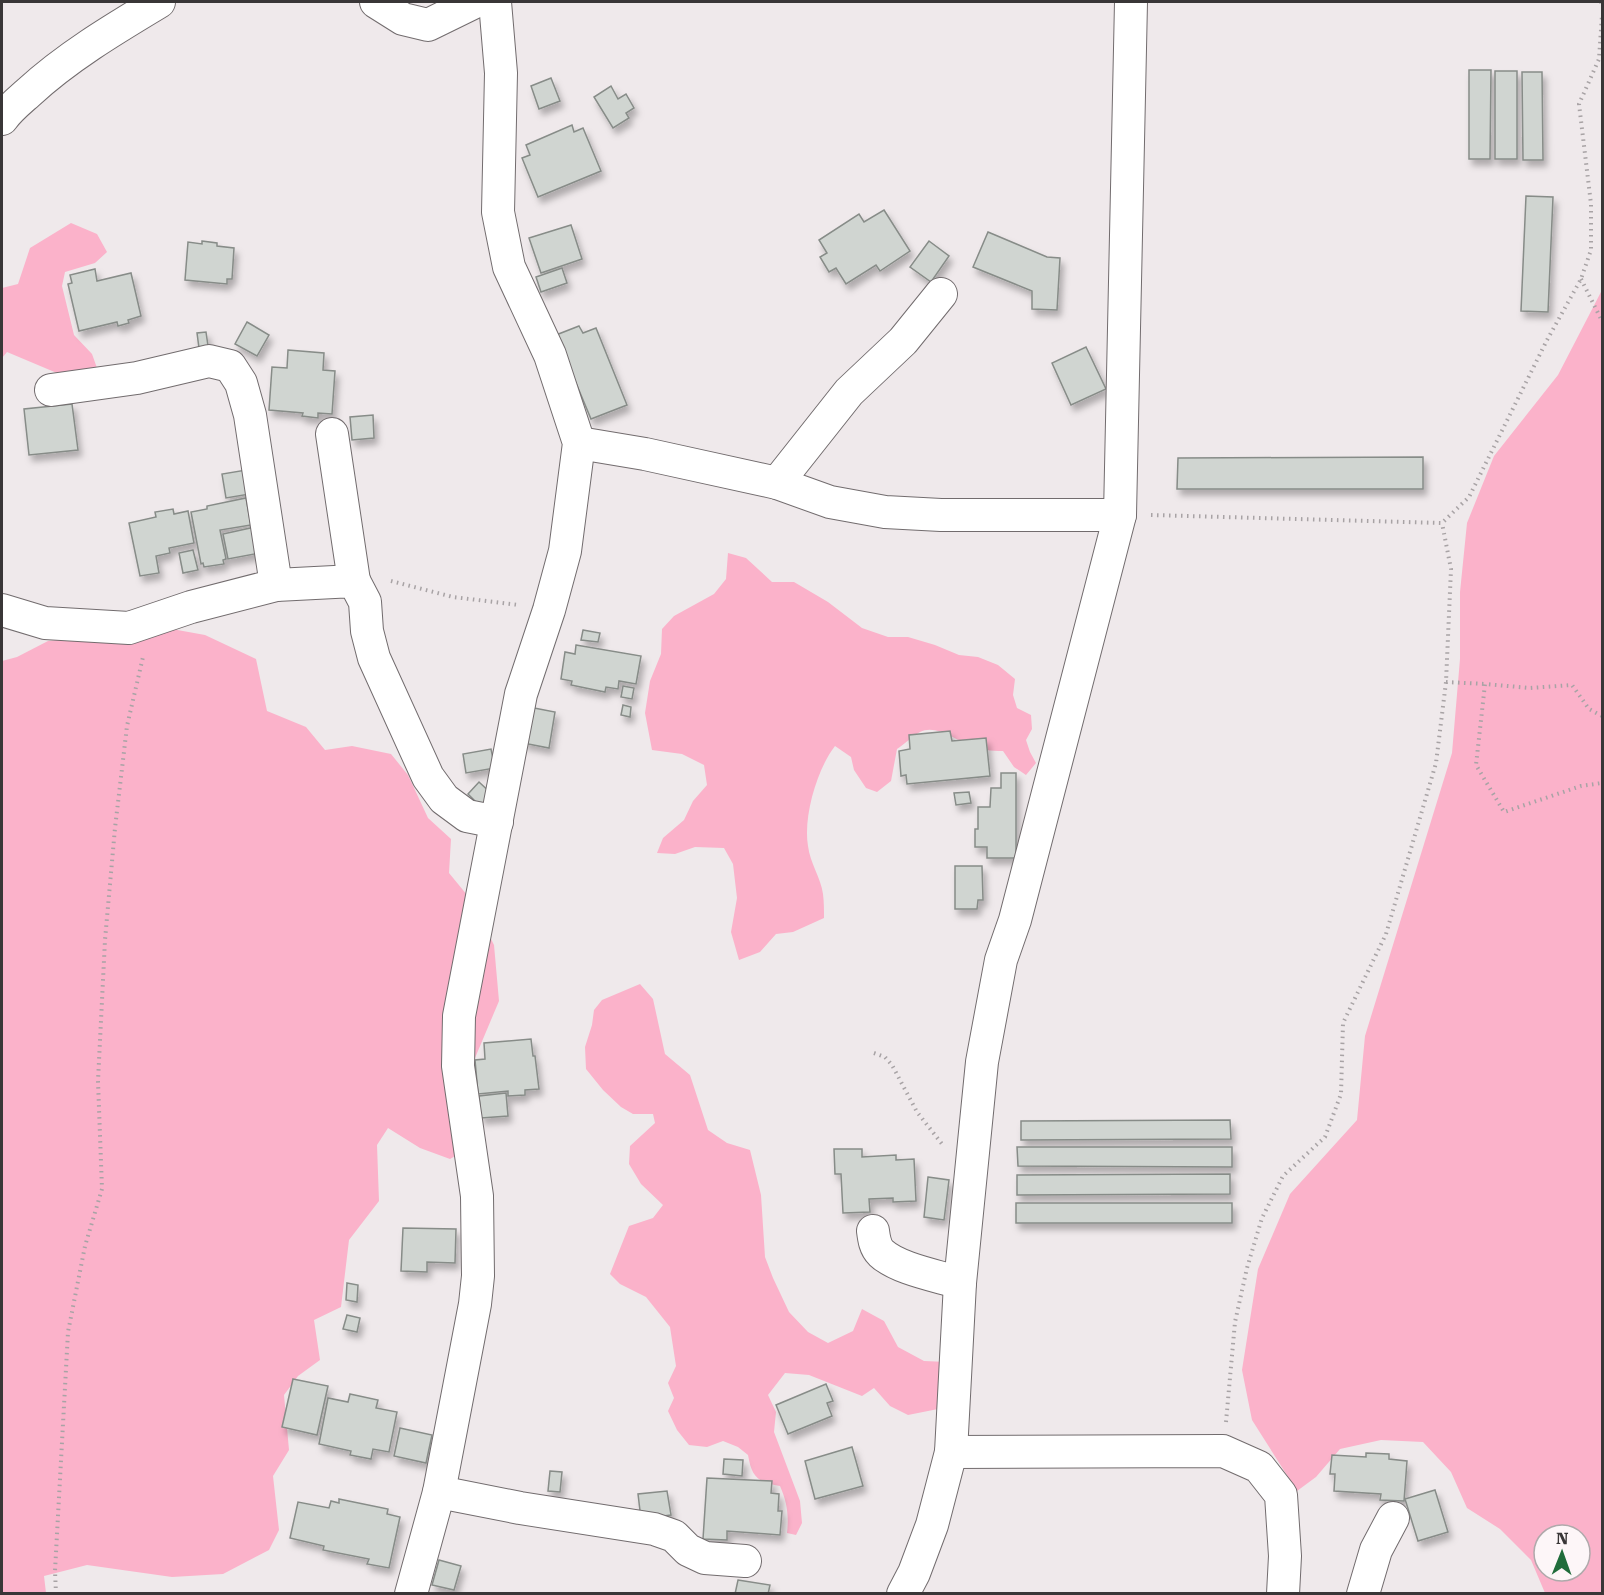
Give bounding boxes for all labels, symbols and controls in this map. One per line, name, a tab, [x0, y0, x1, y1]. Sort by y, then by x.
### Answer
north arrow	[1532, 1523, 1592, 1583]
text: N	[1556, 1529, 1569, 1548]

